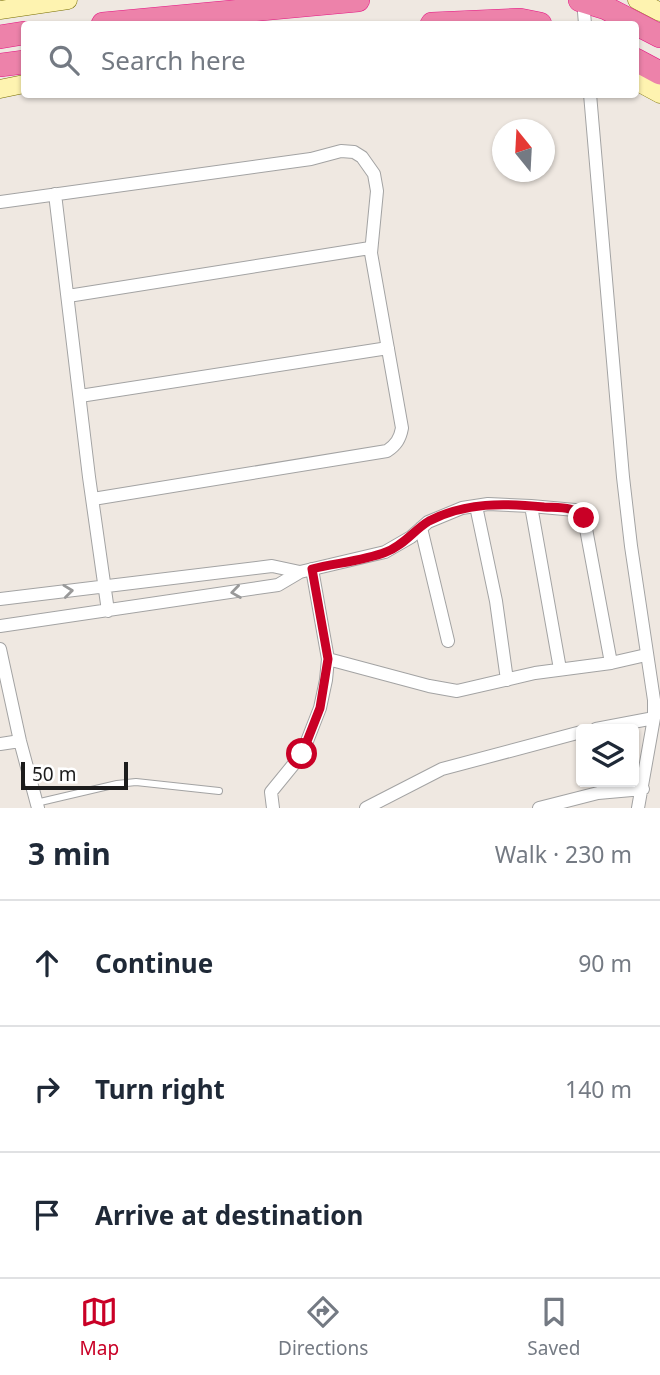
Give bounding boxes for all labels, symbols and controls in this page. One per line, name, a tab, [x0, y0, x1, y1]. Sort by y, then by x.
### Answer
search box	[21, 21, 639, 98]
icon: search	[45, 41, 83, 79]
text: Search here	[101, 42, 246, 78]
north arrow	[492, 119, 555, 182]
route end	[568, 502, 599, 533]
one-way arrow	[62, 584, 74, 599]
one-way arrow	[230, 585, 242, 600]
map controls	[576, 724, 639, 787]
button: layers	[576, 724, 639, 787]
route start	[286, 738, 317, 769]
scale bar	[21, 759, 128, 791]
text: 50 m	[32, 761, 76, 787]
text: 3 min	[28, 833, 111, 874]
text: Walk · 230 m	[495, 838, 632, 870]
icon: ahead	[28, 944, 66, 982]
text: Continue	[95, 945, 213, 981]
text: 90 m	[578, 947, 632, 979]
icon: right	[28, 1070, 66, 1108]
text: Turn right	[95, 1071, 225, 1107]
text: 140 m	[565, 1073, 632, 1105]
icon: arrive	[28, 1196, 66, 1234]
text: Arrive at destination	[95, 1197, 364, 1233]
tab: Map	[80, 1293, 119, 1361]
tab: Directions	[278, 1293, 368, 1361]
tab: Saved	[527, 1293, 580, 1361]

